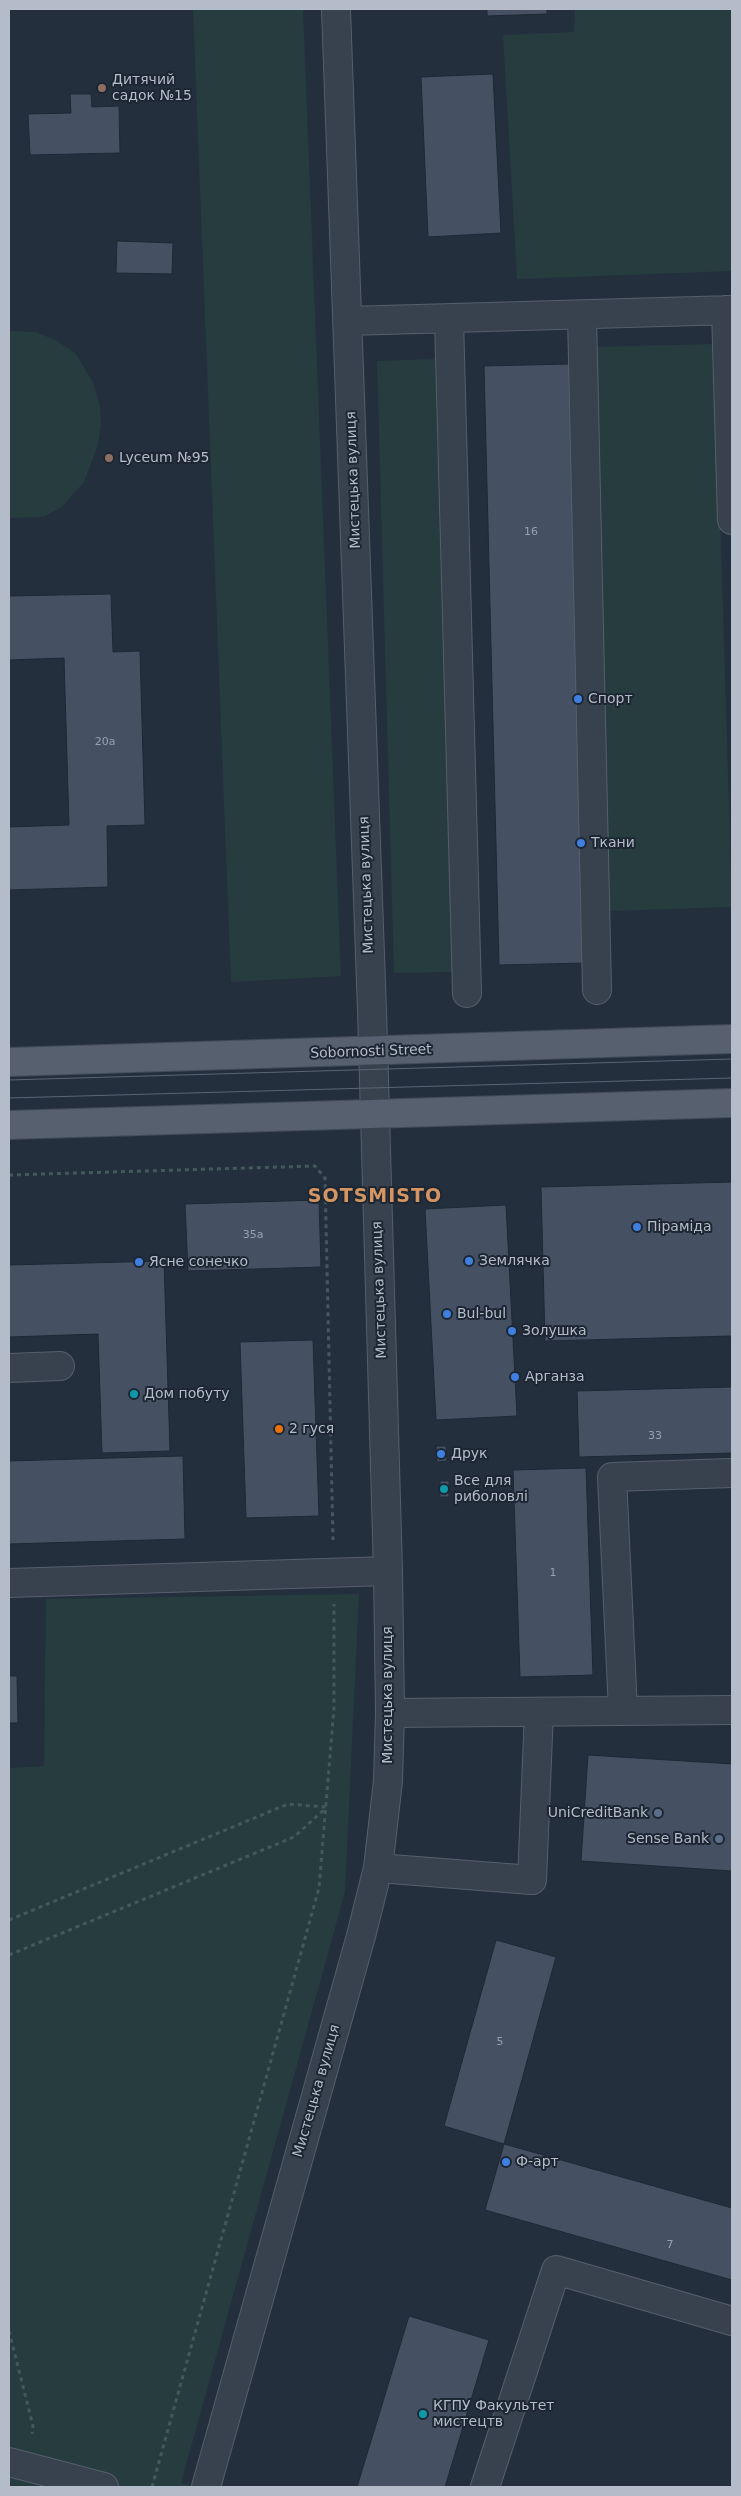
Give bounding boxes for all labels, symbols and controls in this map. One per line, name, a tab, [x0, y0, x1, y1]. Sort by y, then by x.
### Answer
place label: Дитячий садок №15	[112, 72, 192, 104]
marker: Дитячий садок №15	[96, 82, 108, 94]
street label: Мистецька вулиця	[343, 411, 365, 549]
place label: Lyceum №95	[119, 450, 209, 466]
marker: Lyceum №95	[103, 452, 115, 464]
house number: 16	[524, 525, 538, 539]
place label: Спорт	[588, 691, 633, 707]
marker: Спорт	[572, 693, 584, 705]
house number: 20а	[95, 735, 115, 749]
street label: Мистецька вулиця	[356, 816, 378, 954]
place label: Ткани	[591, 835, 635, 851]
marker: Ткани	[575, 837, 587, 849]
street label: Sobornosti Street	[310, 1041, 432, 1063]
district label: SOTSMISTO	[307, 1186, 443, 1208]
place label: Піраміда	[647, 1219, 712, 1235]
street label: Мистецька вулиця	[369, 1221, 391, 1359]
marker: Піраміда	[631, 1221, 643, 1233]
house number: 35а	[243, 1228, 263, 1242]
place label: Землячка	[479, 1253, 550, 1269]
place label: Ясне сонечко	[149, 1254, 248, 1270]
marker: Землячка	[463, 1255, 475, 1267]
marker: Ясне сонечко	[133, 1256, 145, 1268]
place label: Bul-bul	[457, 1306, 506, 1322]
marker: Bul-bul	[441, 1308, 453, 1320]
place label: Золушка	[522, 1323, 587, 1339]
marker: Золушка	[506, 1325, 518, 1337]
place label: Арганза	[525, 1369, 585, 1385]
marker: Арганза	[509, 1371, 521, 1383]
place label: Дом побуту	[144, 1386, 230, 1402]
marker: Дом побуту	[128, 1388, 140, 1400]
place label: 2 гуся	[289, 1421, 334, 1437]
marker: 2 гуся	[273, 1423, 285, 1435]
house number: 33	[648, 1429, 662, 1443]
place label: Друк	[451, 1446, 488, 1462]
marker: Друк	[435, 1448, 447, 1460]
place label: Все для риболовлі	[454, 1473, 528, 1505]
marker: Все для риболовлі	[438, 1483, 450, 1495]
house number: 1	[550, 1566, 556, 1580]
street label: Мистецька вулиця	[380, 1626, 396, 1764]
place label: UniCreditBank	[548, 1805, 648, 1821]
marker: UniCreditBank	[652, 1807, 664, 1819]
place label: Sense Bank	[627, 1831, 709, 1847]
marker: Sense Bank	[713, 1833, 725, 1845]
street label: Мистецька вулиця	[290, 2023, 344, 2159]
house number: 5	[497, 2035, 503, 2049]
place label: Ф-арт	[516, 2154, 559, 2170]
marker: Ф-арт	[500, 2156, 512, 2168]
house number: 7	[667, 2238, 673, 2252]
place label: КГПУ Факультет мистецтв	[433, 2398, 554, 2430]
marker: КГПУ Факультет мистецтв	[417, 2408, 429, 2420]

